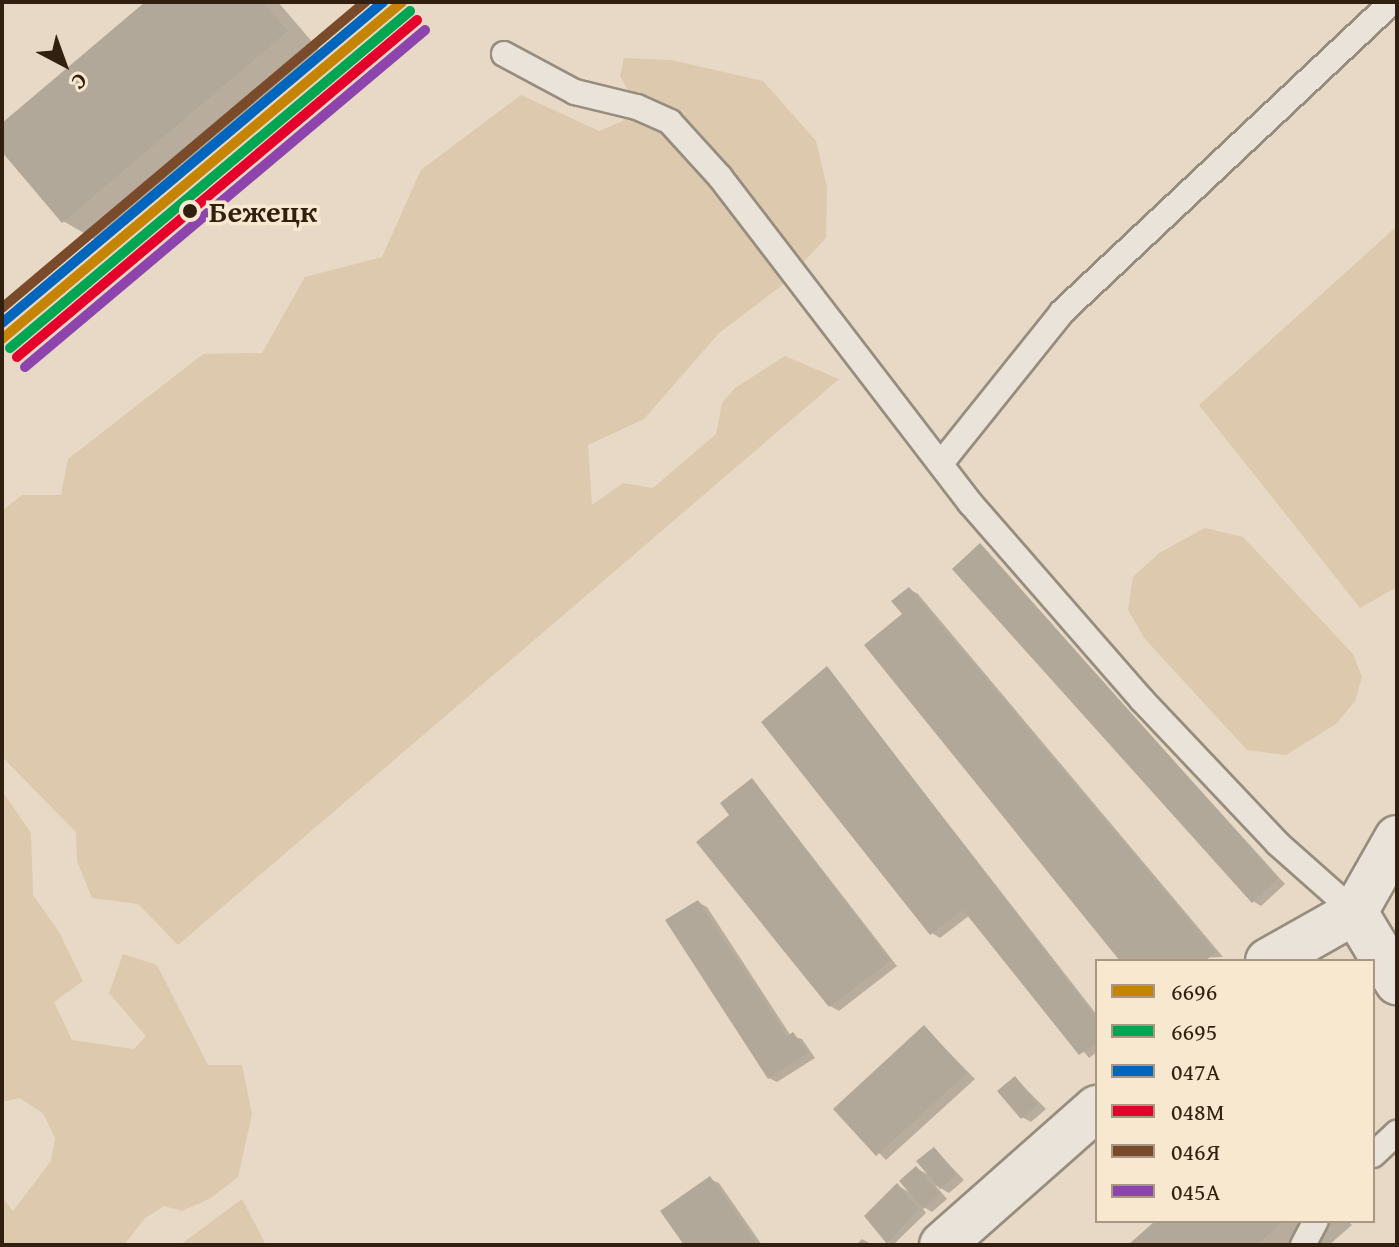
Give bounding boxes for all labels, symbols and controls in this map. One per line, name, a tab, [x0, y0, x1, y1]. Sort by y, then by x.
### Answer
north arrow	[24, 24, 104, 104]
text: С	[65, 66, 95, 98]
place label: Бежецк	[209, 193, 317, 229]
marker: Бежецк	[178, 199, 202, 223]
legend	[1095, 959, 1375, 1223]
text: 6696	[1171, 974, 1217, 1009]
text: 6695	[1171, 1014, 1217, 1049]
text: 047А	[1171, 1054, 1220, 1089]
text: 048М	[1171, 1094, 1225, 1129]
text: 046Я	[1171, 1134, 1220, 1169]
text: 045А	[1171, 1174, 1220, 1209]

